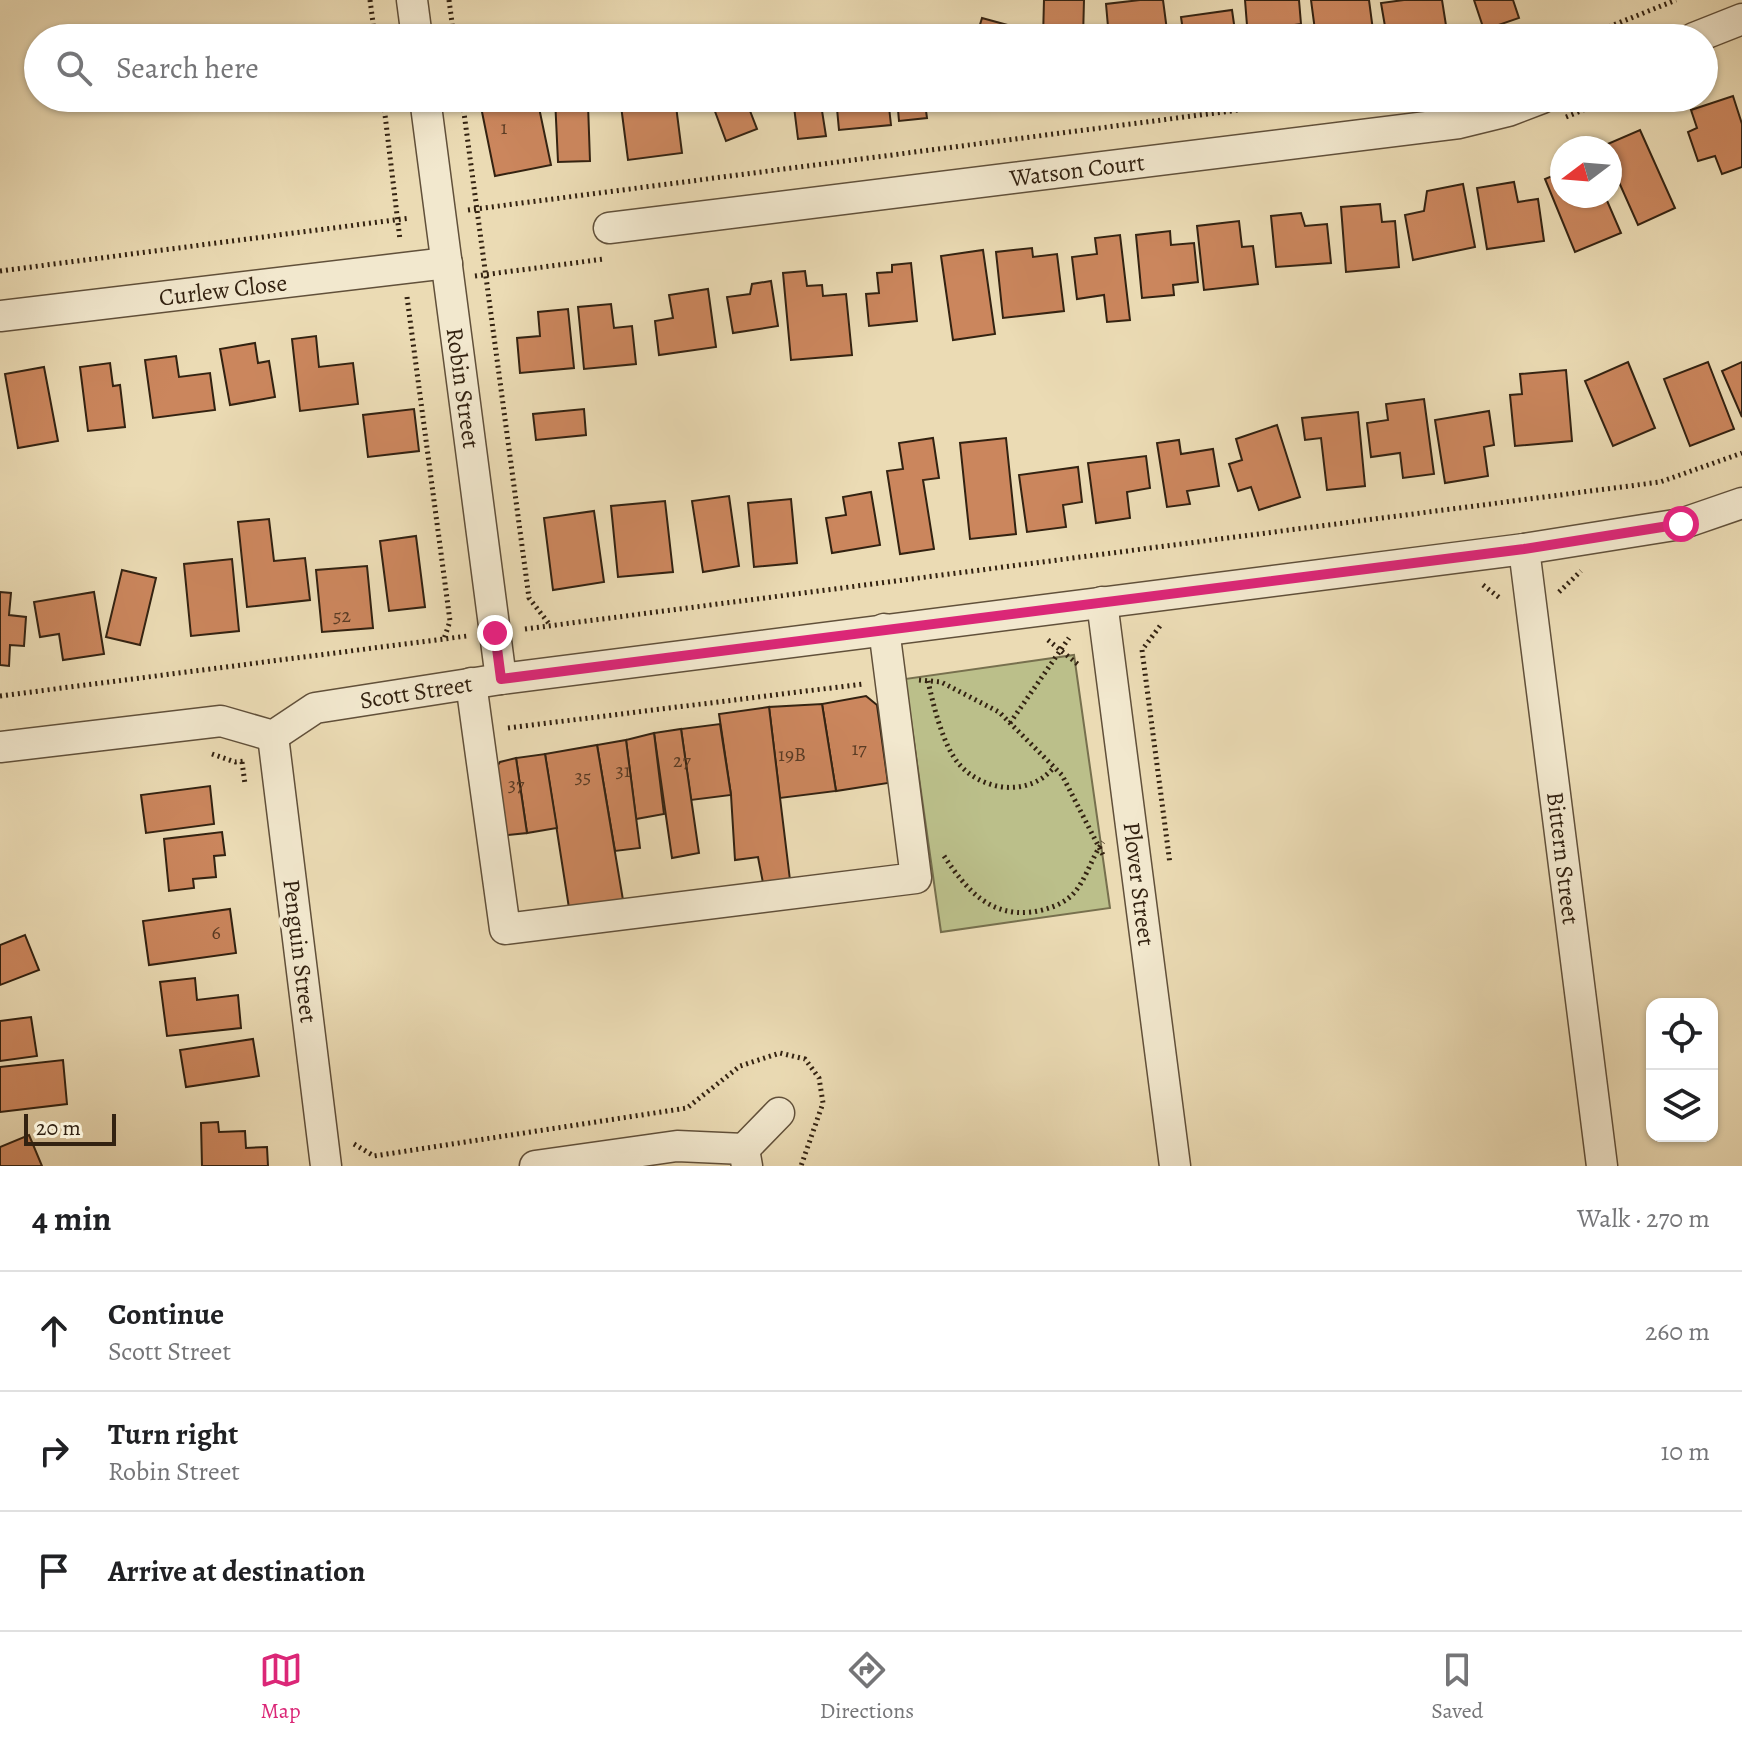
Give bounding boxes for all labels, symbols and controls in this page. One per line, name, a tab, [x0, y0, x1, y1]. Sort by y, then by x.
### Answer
search box	[24, 24, 1718, 112]
icon: search	[52, 46, 96, 90]
text: Search here	[116, 48, 259, 88]
house number: 1	[501, 114, 508, 141]
north arrow	[1550, 136, 1622, 208]
street label: Watson Court	[1007, 146, 1146, 194]
street label: Curlew Close	[157, 266, 289, 314]
street label: Robin Street	[439, 325, 487, 451]
route start	[1663, 506, 1699, 542]
house number: 52	[333, 602, 352, 629]
route end	[477, 615, 513, 651]
street label: Scott Street	[357, 667, 475, 717]
house number: 17	[851, 735, 867, 762]
house number: 19B	[778, 741, 806, 768]
house number: 27	[673, 747, 692, 774]
house number: 31	[615, 757, 631, 784]
house number: 35	[575, 763, 591, 790]
house number: 37	[508, 771, 525, 798]
street label: Bittern Street	[1539, 790, 1587, 926]
street label: Plover Street	[1116, 820, 1162, 948]
street label: Penguin Street	[275, 877, 325, 1025]
house number: 6	[211, 919, 221, 946]
map controls	[1646, 998, 1718, 1142]
button: locate	[1646, 998, 1718, 1070]
button: layers	[1646, 1070, 1718, 1142]
scale bar	[24, 1110, 116, 1146]
text: 20 m	[36, 1113, 81, 1143]
text: 4 min	[32, 1195, 111, 1242]
text: Walk · 270 m	[1577, 1201, 1710, 1236]
text: Continue	[108, 1294, 224, 1334]
icon: ahead	[32, 1309, 76, 1353]
text: 260 m	[1645, 1314, 1710, 1349]
text: Scott Street	[108, 1334, 231, 1369]
text: Turn right	[108, 1414, 238, 1454]
icon: right	[32, 1429, 76, 1473]
text: 10 m	[1660, 1434, 1710, 1469]
text: Robin Street	[108, 1454, 240, 1489]
icon: arrive	[32, 1549, 76, 1593]
text: Arrive at destination	[108, 1551, 365, 1591]
tab: Map	[259, 1648, 303, 1726]
tab: Directions	[820, 1648, 914, 1726]
tab: Saved	[1431, 1648, 1483, 1726]

